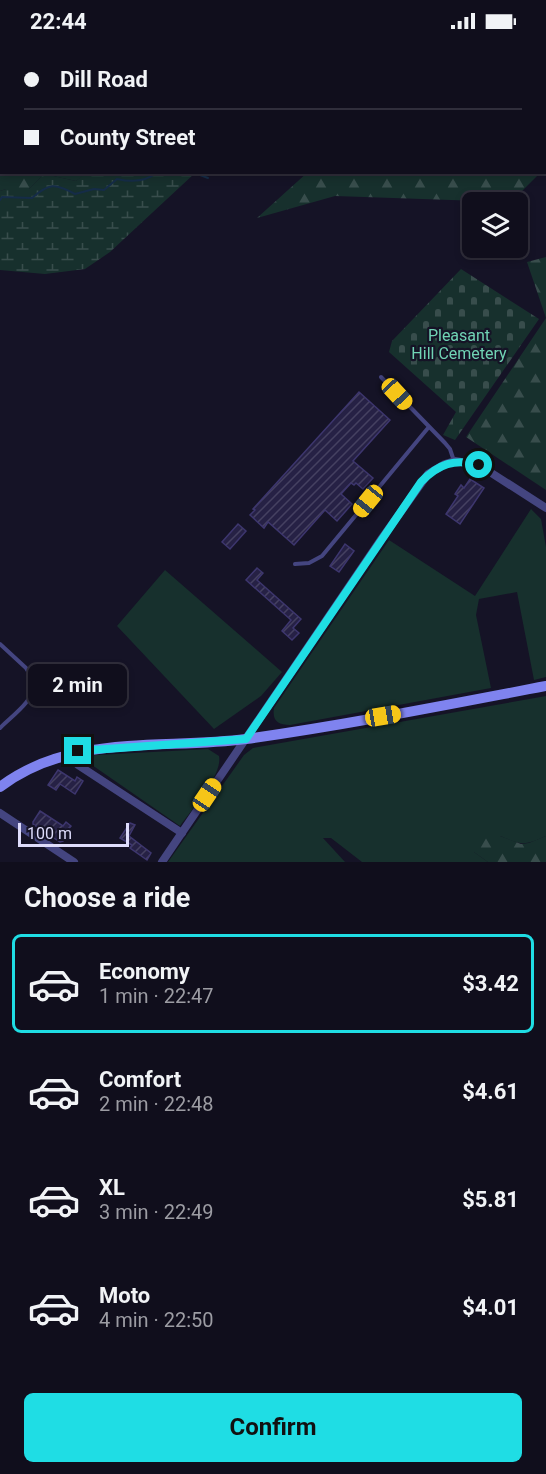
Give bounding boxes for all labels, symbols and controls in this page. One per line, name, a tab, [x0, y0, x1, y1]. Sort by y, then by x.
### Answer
text: 22:44	[30, 9, 87, 34]
text: Dill Road	[60, 67, 148, 92]
text: County Street	[60, 125, 196, 150]
map controls	[462, 192, 528, 258]
button: layers	[462, 192, 528, 258]
park label: Pleasant Hill Cemetery	[411, 326, 507, 363]
car	[378, 375, 416, 413]
route start	[465, 451, 492, 478]
car	[350, 481, 386, 521]
callout: 2 min	[28, 664, 128, 706]
text: 2 min	[52, 673, 103, 697]
car	[364, 704, 402, 728]
route end	[64, 737, 91, 764]
car	[189, 775, 225, 815]
scale bar	[18, 820, 129, 848]
text: 100 m	[27, 824, 72, 843]
text: Choose a ride	[24, 882, 190, 914]
icon: car	[27, 957, 81, 1011]
text: Economy	[99, 959, 190, 984]
text: $3.42	[462, 971, 519, 996]
text: 1 min · 22:47	[99, 984, 214, 1008]
icon: car	[27, 1065, 81, 1119]
text: Comfort	[99, 1067, 181, 1092]
text: $4.61	[462, 1079, 519, 1104]
text: 2 min · 22:48	[99, 1092, 214, 1116]
icon: car	[27, 1173, 81, 1227]
text: XL	[99, 1175, 125, 1200]
text: $5.81	[462, 1187, 519, 1212]
text: 3 min · 22:49	[99, 1200, 214, 1224]
icon: car	[27, 1281, 81, 1335]
text: Moto	[99, 1283, 150, 1308]
text: $4.01	[462, 1295, 519, 1320]
text: 4 min · 22:50	[99, 1308, 214, 1332]
button: Confirm	[24, 1393, 522, 1462]

